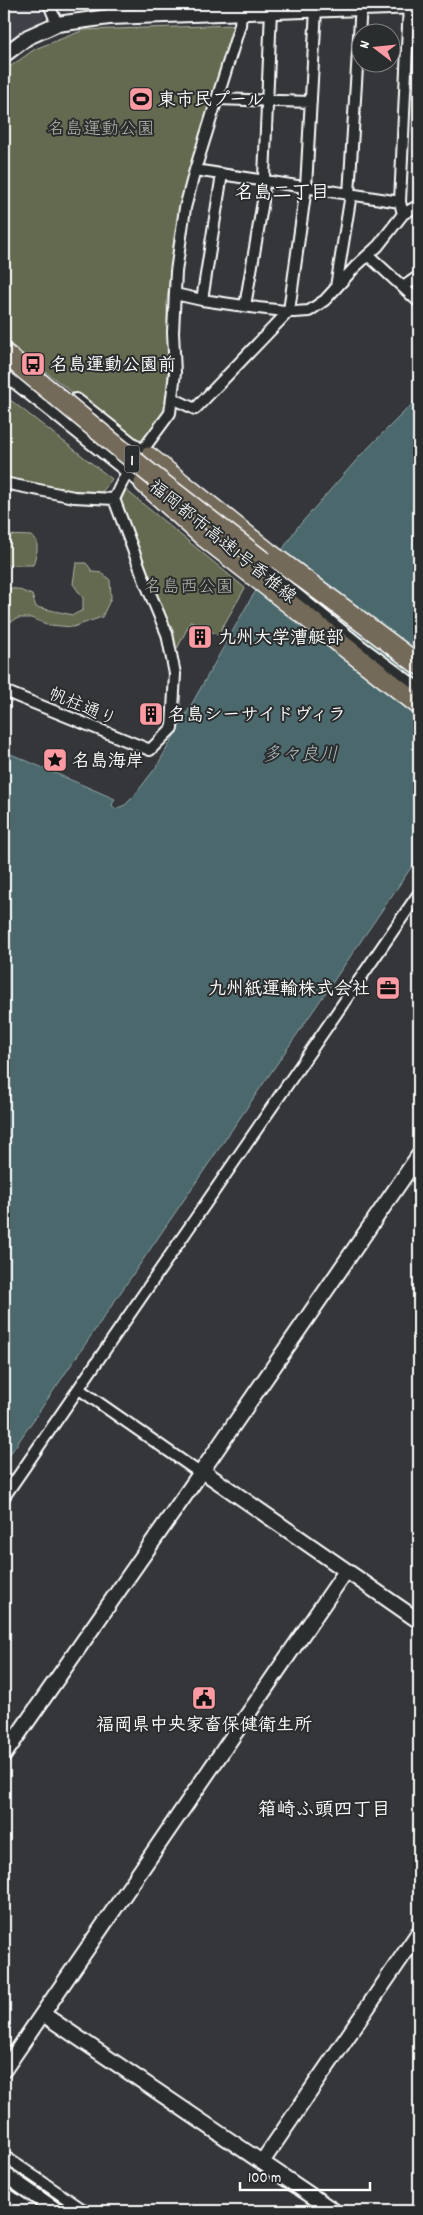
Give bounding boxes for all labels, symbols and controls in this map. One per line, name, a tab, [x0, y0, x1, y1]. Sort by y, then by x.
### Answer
north arrow	[350, 22, 400, 72]
text: N	[355, 39, 376, 51]
sports icon: 東市民プール	[128, 86, 154, 112]
place label: 東市民プール	[158, 89, 264, 114]
park label: 名島運動公園	[47, 118, 155, 143]
district label: 名島二丁目	[234, 181, 330, 208]
bus stop icon: 名島運動公園前	[20, 351, 46, 377]
place label: 名島運動公園前	[50, 354, 176, 379]
road number: 1	[124, 446, 140, 472]
street label: 福岡都市高速1号香椎線	[142, 475, 301, 611]
park label: 名島西公園	[144, 576, 234, 601]
building icon: 九州大学漕艇部	[187, 624, 213, 650]
place label: 九州大学漕艇部	[218, 627, 344, 652]
street label: 帆柱通り	[44, 683, 120, 734]
building icon: 名島シーサイドヴィラ	[138, 701, 164, 727]
place label: 名島シーサイドヴィラ	[168, 704, 346, 729]
water label: 多々良川	[262, 743, 338, 770]
place icon: 名島海岸	[42, 747, 68, 773]
place label: 名島海岸	[72, 750, 144, 775]
office icon: 九州紙運輸株式会社	[375, 975, 401, 1001]
place label: 九州紙運輸株式会社	[208, 978, 370, 1003]
public building icon: 福岡県中央家畜保健衛生所	[191, 1685, 217, 1711]
place label: 福岡県中央家畜保健衛生所	[96, 1714, 312, 1739]
district label: 箱崎ふ頭四丁目	[257, 1798, 391, 1825]
scale bar	[240, 2160, 370, 2192]
text: 100 m	[248, 2168, 281, 2190]

